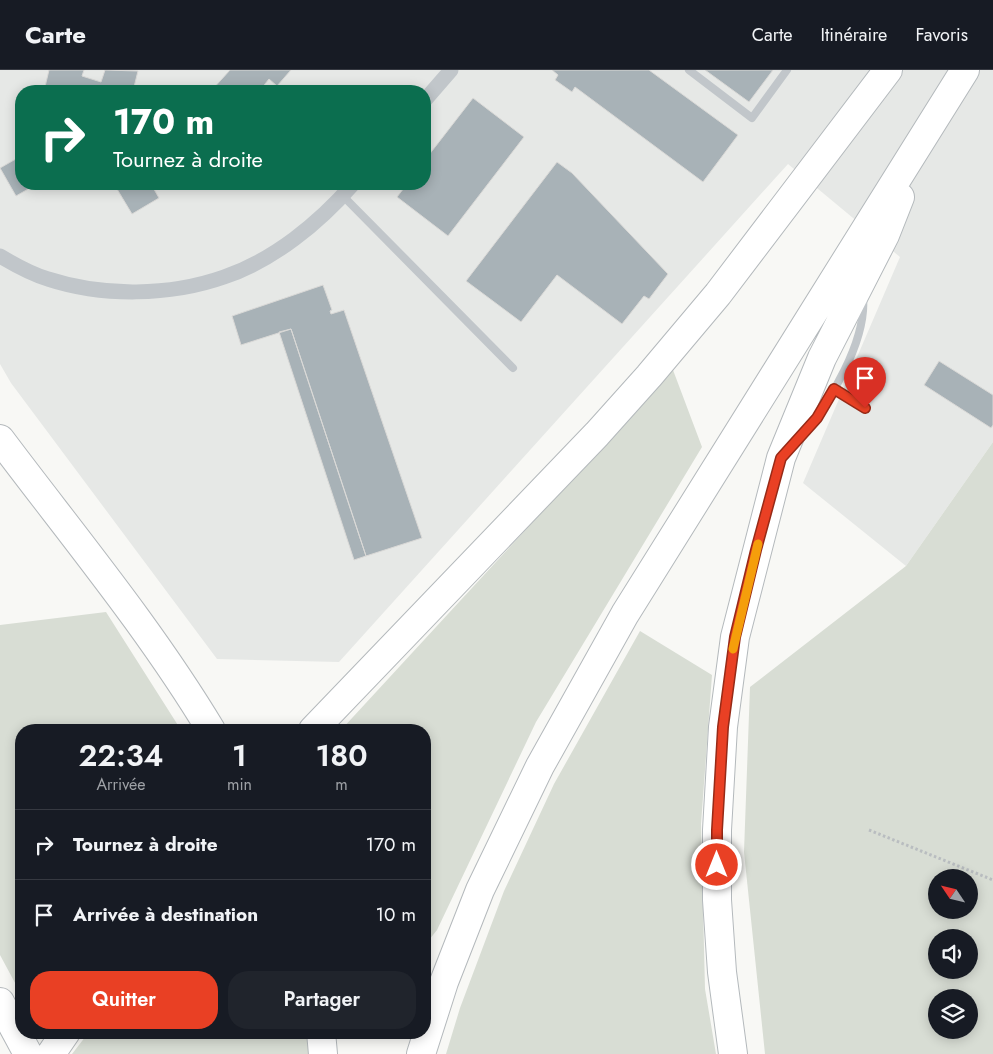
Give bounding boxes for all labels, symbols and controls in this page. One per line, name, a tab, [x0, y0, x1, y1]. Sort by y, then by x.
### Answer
text: Carte	[25, 17, 86, 52]
text: Carte	[752, 22, 793, 48]
text: Itinéraire	[821, 22, 887, 48]
text: Favoris	[915, 22, 968, 48]
text: 170 m	[113, 97, 214, 147]
icon: right	[30, 105, 95, 170]
text: Tournez à droite	[113, 143, 263, 175]
pin	[844, 357, 886, 408]
icon: arrive	[851, 364, 879, 392]
text: 22:34	[78, 734, 163, 777]
text: 1	[232, 734, 247, 777]
text: 180	[315, 734, 368, 777]
text: Arrivée	[96, 773, 145, 796]
text: min	[227, 773, 252, 796]
text: m	[335, 773, 348, 796]
icon: right	[30, 831, 58, 859]
text: Tournez à droite	[73, 831, 218, 858]
text: 170 m	[366, 831, 416, 858]
position arrow	[690, 838, 742, 890]
north arrow	[928, 869, 978, 919]
map controls	[928, 869, 978, 1039]
icon: arrive	[30, 901, 58, 929]
text: Arrivée à destination	[73, 901, 258, 928]
text: 10 m	[376, 901, 416, 928]
button: sound	[928, 929, 978, 979]
button: Quitter	[30, 971, 218, 1029]
button: Partager	[228, 971, 416, 1029]
button: layers	[928, 989, 978, 1039]

